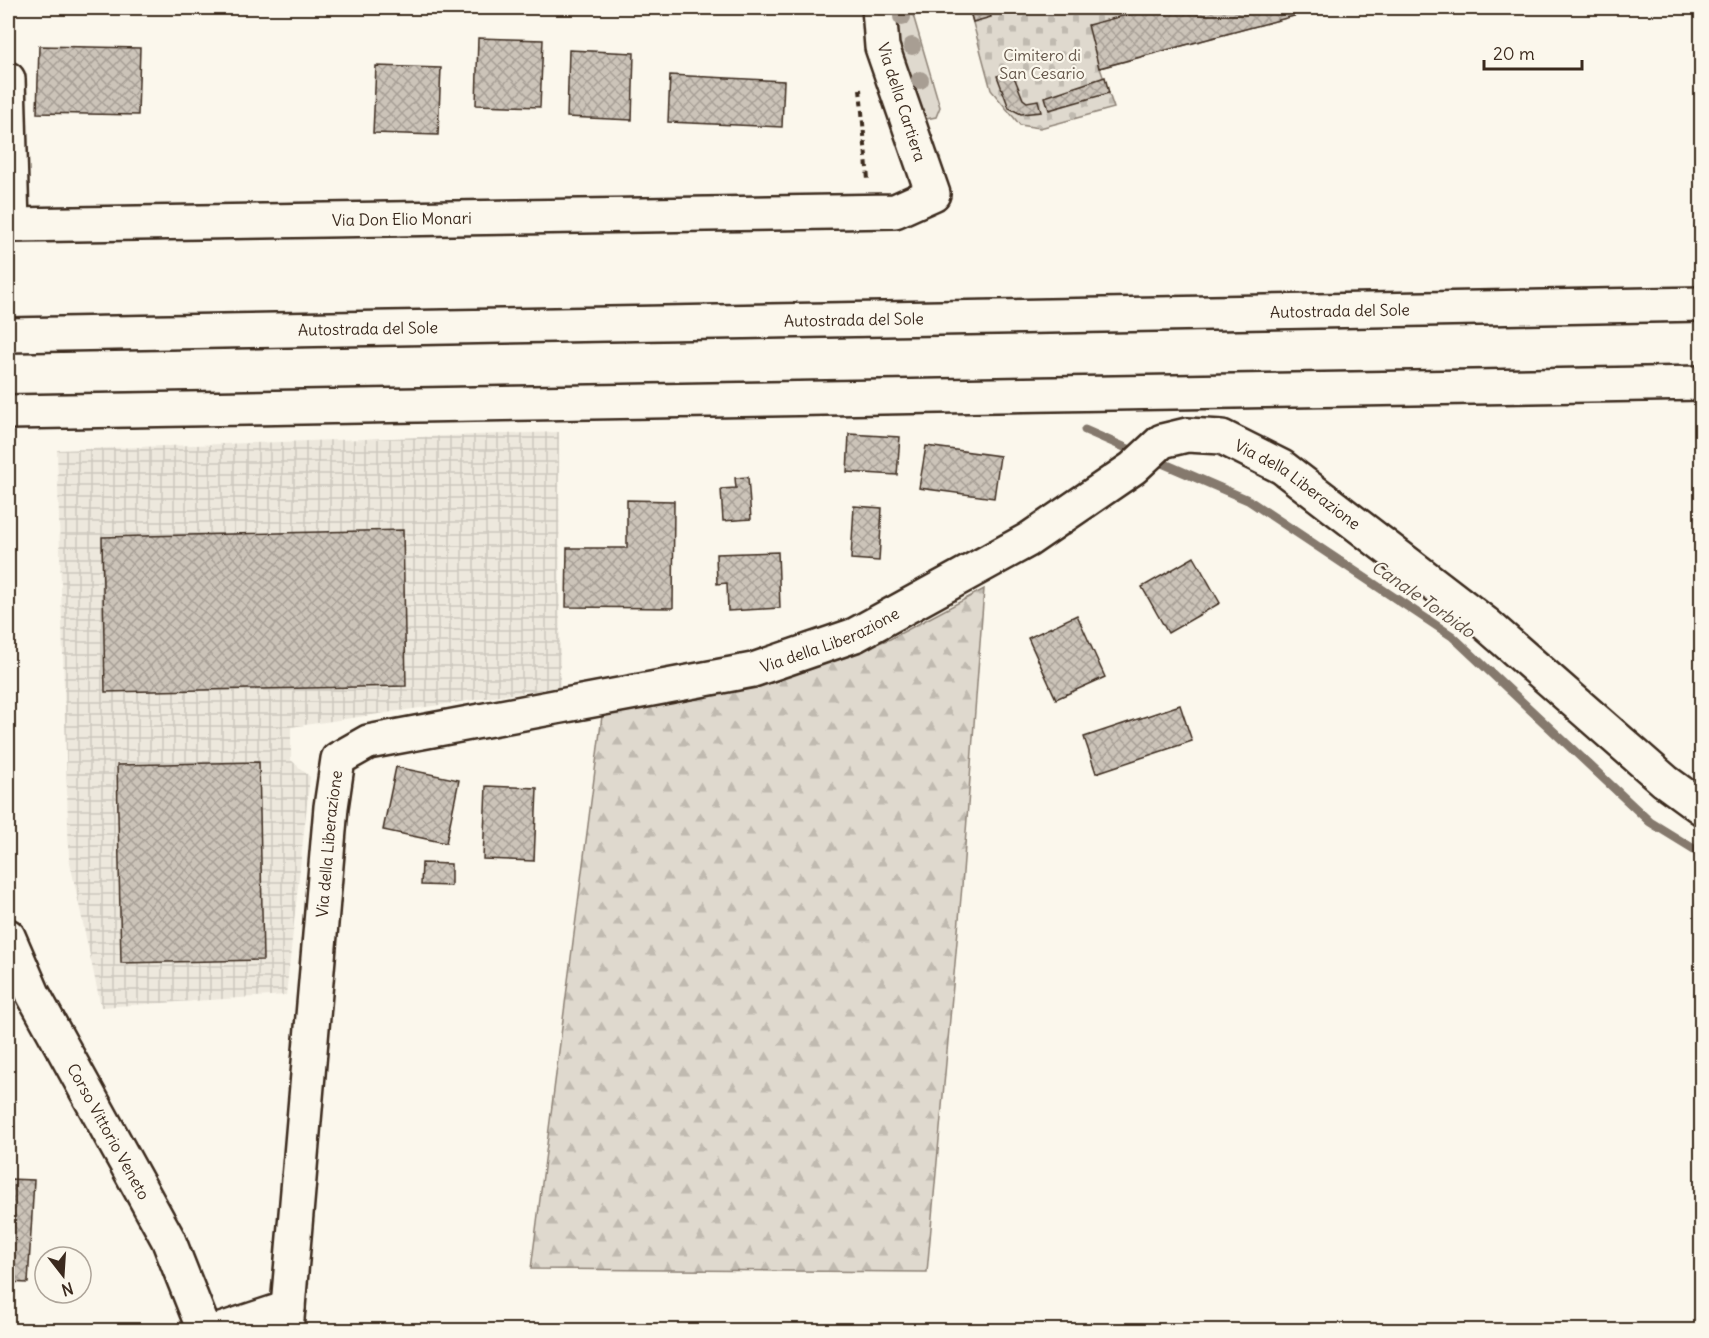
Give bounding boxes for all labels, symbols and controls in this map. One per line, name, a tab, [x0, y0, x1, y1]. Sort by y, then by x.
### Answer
scale bar	[1484, 33, 1582, 71]
street label: Via della Cartiera	[873, 40, 931, 164]
text: 20 m	[1493, 42, 1535, 65]
park label: Cimitero di San Cesario	[999, 45, 1085, 83]
street label: Via Don Elio Monari	[332, 208, 472, 230]
street label: Autostrada del Sole	[1270, 299, 1410, 322]
street label: Autostrada del Sole	[784, 308, 924, 331]
street label: Autostrada del Sole	[298, 317, 438, 340]
street label: Via della Liberazione	[1231, 435, 1365, 534]
water label: Canale Torbido	[1367, 554, 1480, 643]
street label: Via della Liberazione	[758, 603, 902, 677]
street label: Via della Liberazione	[312, 769, 346, 918]
street label: Corso Vittorio Veneto	[63, 1060, 154, 1203]
north arrow	[33, 1245, 93, 1305]
text: N	[59, 1278, 76, 1301]

